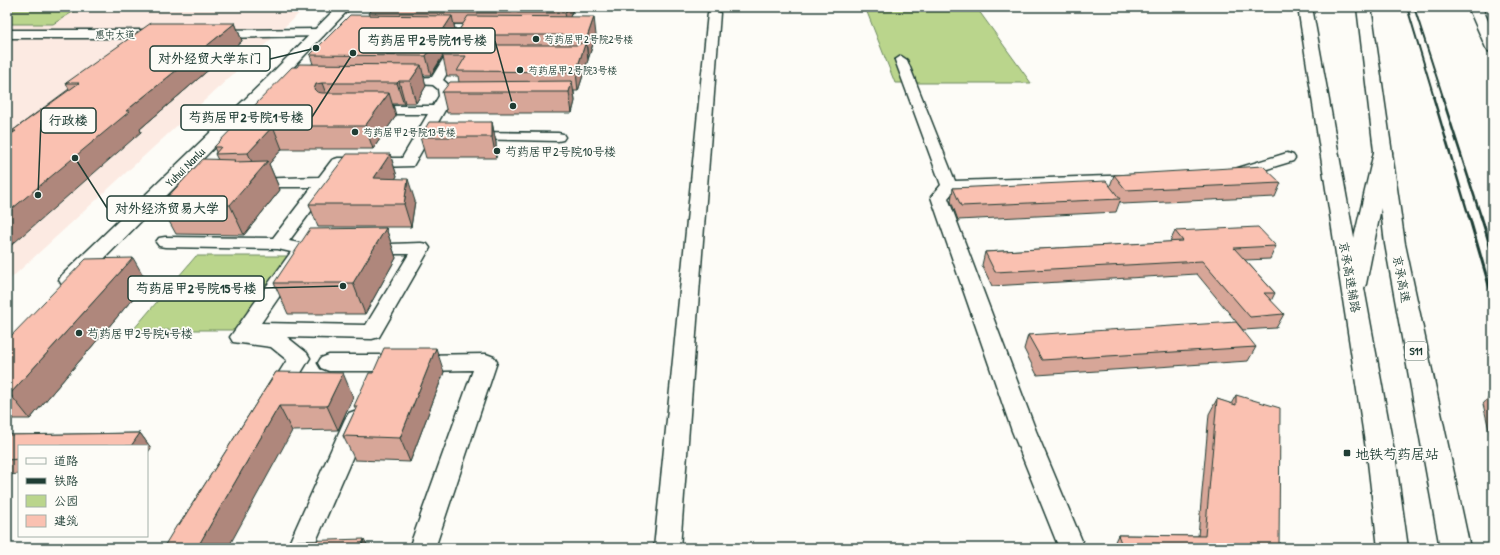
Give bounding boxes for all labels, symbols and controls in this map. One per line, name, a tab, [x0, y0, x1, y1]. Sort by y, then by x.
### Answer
street label: 惠中大道	[95, 28, 135, 41]
callout: 芍药居甲2号院11号楼	[359, 28, 495, 53]
text: 芍药居甲2号院11号楼	[367, 31, 487, 49]
place label: 芍药居甲2号院2号楼	[544, 33, 633, 46]
marker: 芍药居甲2号院2号楼	[531, 34, 541, 44]
callout: 对外经贸大学东门	[150, 46, 270, 71]
text: 对外经贸大学东门	[158, 49, 262, 67]
place label: 芍药居甲2号院3号楼	[528, 64, 617, 77]
marker: 芍药居甲2号院3号楼	[515, 65, 525, 75]
callout: 芍药居甲2号院1号楼	[181, 105, 312, 130]
callout: 行政楼	[41, 108, 96, 133]
text: 芍药居甲2号院1号楼	[189, 108, 303, 126]
text: 行政楼	[48, 111, 88, 129]
place label: 芍药居甲2号院13号楼	[363, 126, 456, 139]
marker: 芍药居甲2号院13号楼	[350, 127, 360, 137]
street label: Yuhui Nanlu	[161, 143, 209, 191]
place label: 芍药居甲2号院10号楼	[505, 143, 616, 160]
marker: 芍药居甲2号院10号楼	[492, 146, 502, 156]
callout: 对外经济贸易大学	[107, 196, 227, 221]
text: 对外经济贸易大学	[115, 199, 219, 217]
street label: 京承高速辅路	[1335, 240, 1365, 314]
street label: 京承高速	[1389, 254, 1415, 304]
callout: 芍药居甲2号院15号楼	[128, 276, 264, 301]
text: 芍药居甲2号院15号楼	[136, 279, 256, 297]
place label: 芍药居甲2号院4号楼	[87, 325, 193, 342]
marker: 芍药居甲2号院4号楼	[74, 328, 84, 338]
road number: S11	[1405, 342, 1427, 360]
place label: 地铁芍药居站	[1355, 444, 1439, 463]
legend	[18, 445, 148, 537]
marker: 地铁芍药居站	[1342, 448, 1352, 458]
text: 道路	[54, 452, 78, 469]
text: 铁路	[54, 472, 78, 489]
text: 公园	[54, 492, 78, 509]
text: 建筑	[54, 512, 78, 529]

